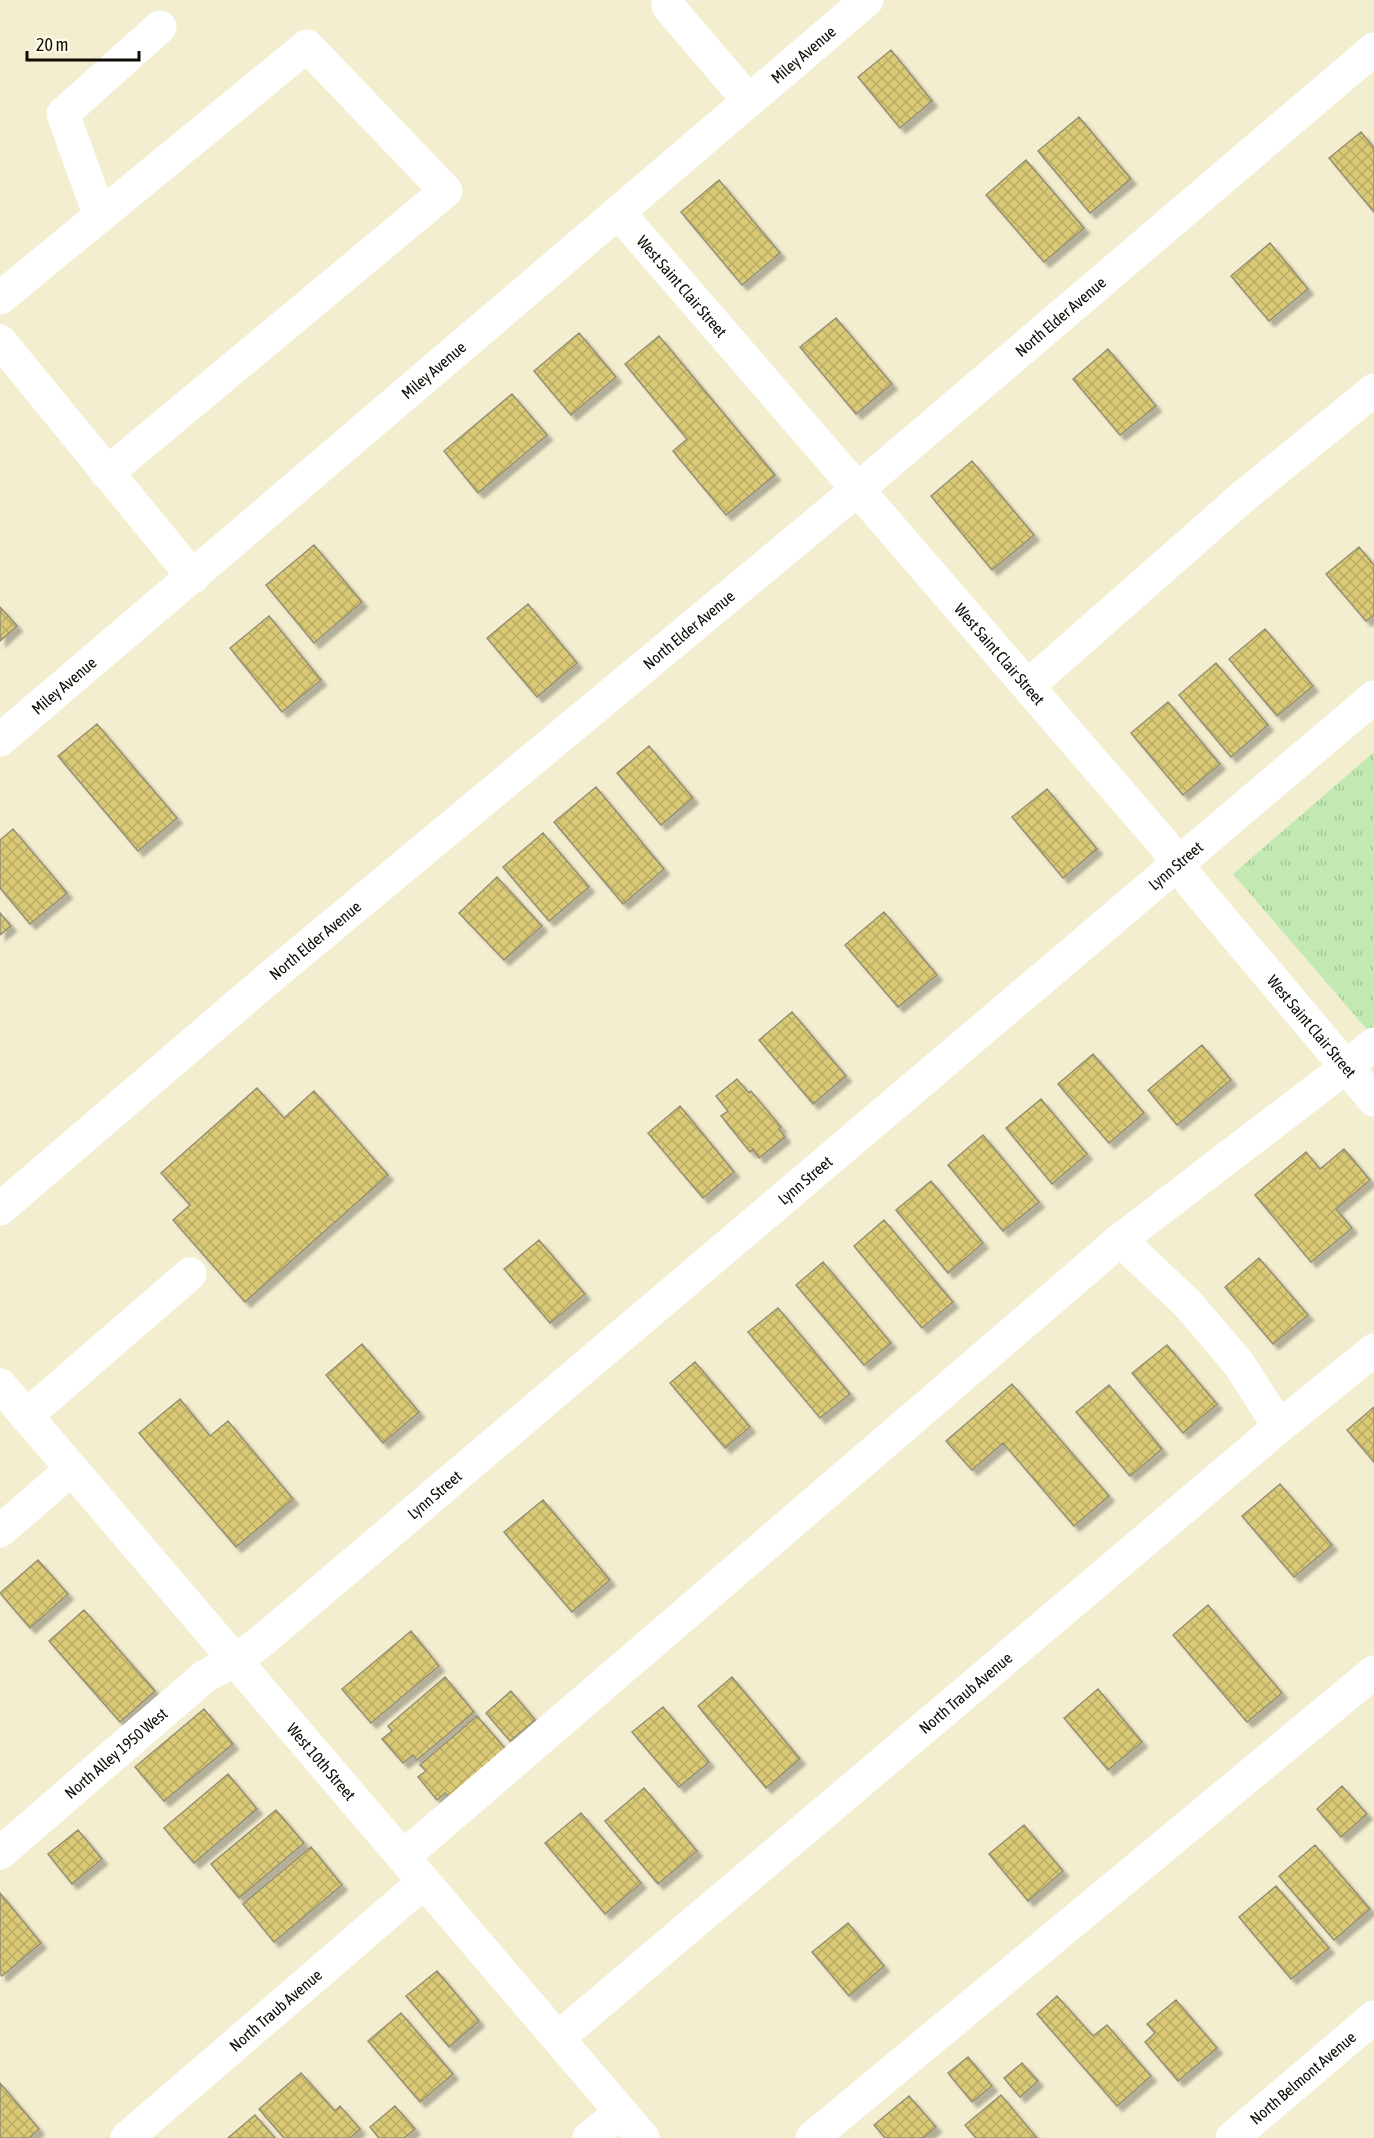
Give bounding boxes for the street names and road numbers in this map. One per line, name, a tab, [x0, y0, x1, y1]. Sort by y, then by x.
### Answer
street label: Miley Avenue	[767, 22, 839, 87]
street label: West Saint Clair Street	[633, 232, 731, 341]
street label: North Elder Avenue	[1011, 273, 1109, 360]
street label: Miley Avenue	[398, 338, 469, 402]
street label: North Elder Avenue	[639, 587, 738, 673]
street label: West Saint Clair Street	[951, 600, 1049, 709]
street label: Miley Avenue	[28, 653, 100, 718]
street label: Lynn Street	[1145, 837, 1206, 894]
street label: North Elder Avenue	[266, 897, 364, 983]
street label: West Saint Clair Street	[1264, 971, 1360, 1081]
street label: Lynn Street	[774, 1152, 836, 1208]
street label: Lynn Street	[404, 1466, 465, 1523]
street label: North Traub Avenue	[915, 1648, 1015, 1737]
street label: North Alley 1950 West	[61, 1704, 171, 1802]
street label: West 10th Street	[284, 1719, 360, 1804]
street label: North Traub Avenue	[226, 1965, 325, 2055]
street label: North Belmont Avenue	[1246, 2028, 1359, 2128]

